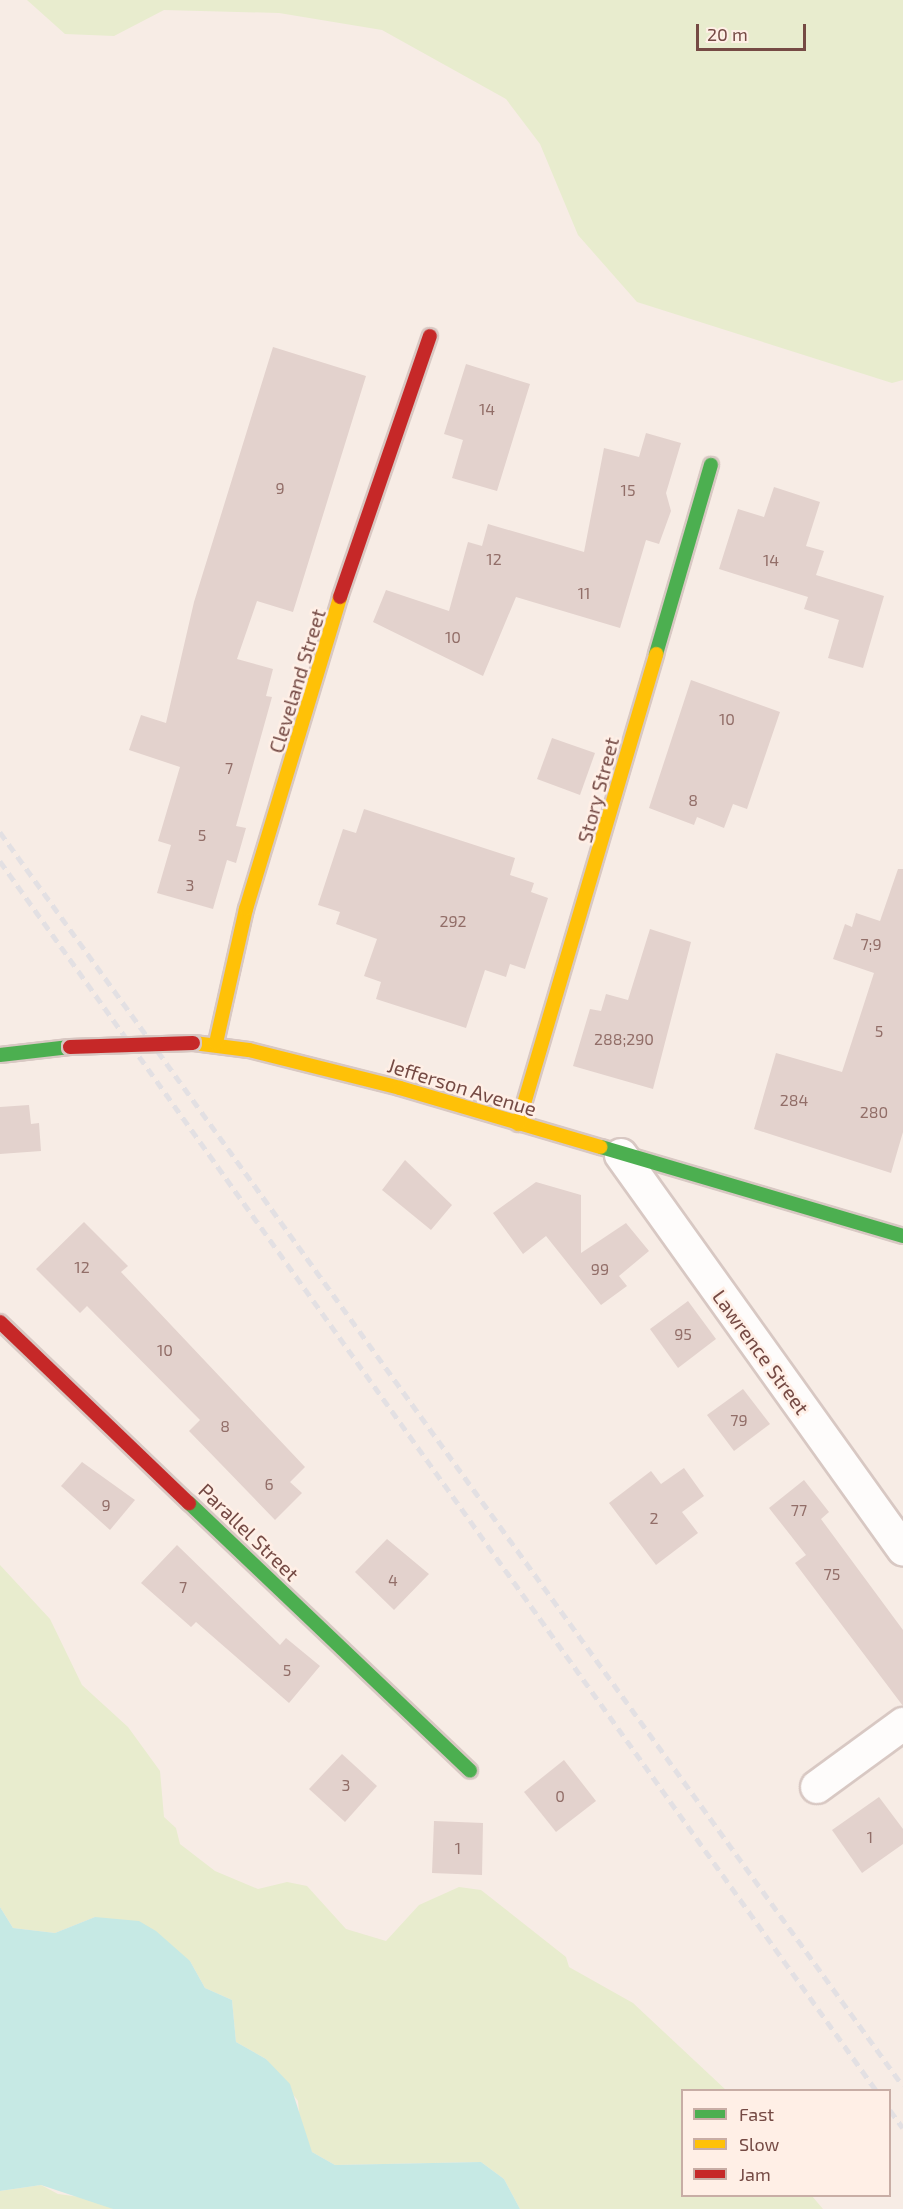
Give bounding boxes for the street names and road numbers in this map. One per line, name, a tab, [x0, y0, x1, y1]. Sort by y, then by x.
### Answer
street label: Cleveland Street	[264, 606, 330, 756]
street label: Story Street	[572, 734, 624, 846]
street label: Jefferson Avenue	[384, 1053, 540, 1121]
street label: Lawrence Street	[708, 1285, 814, 1419]
street label: Parallel Street	[194, 1478, 304, 1586]

